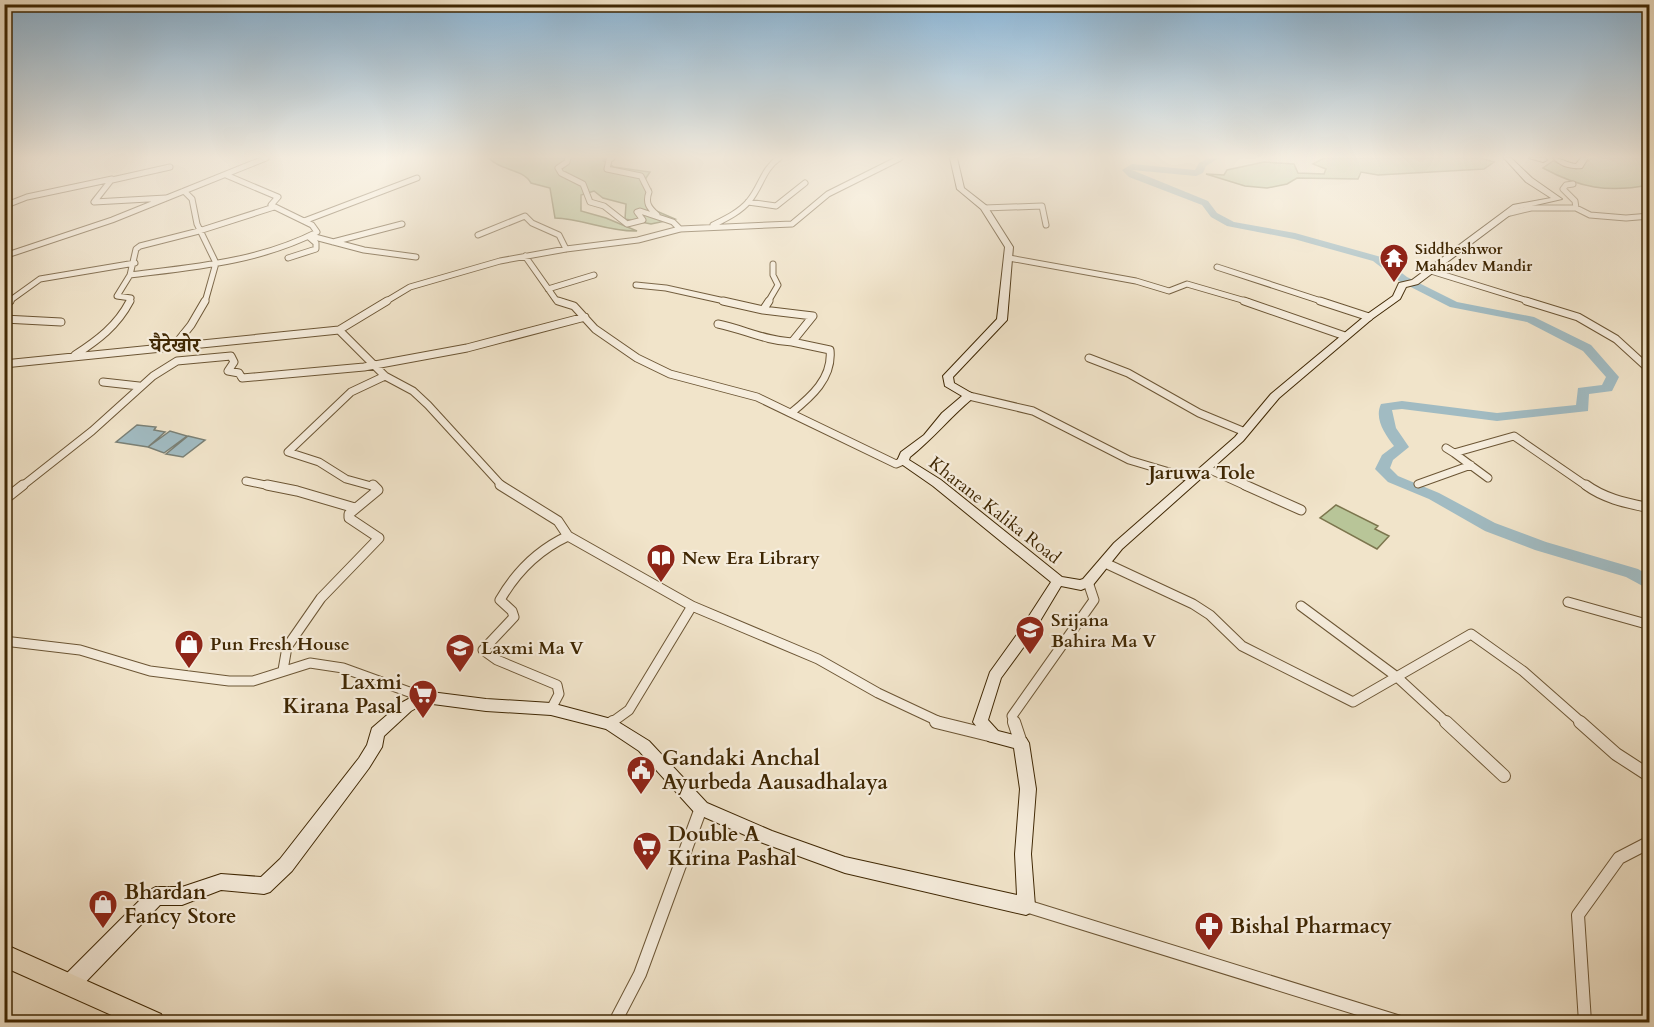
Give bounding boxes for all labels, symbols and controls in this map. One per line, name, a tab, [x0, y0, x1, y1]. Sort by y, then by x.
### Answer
place label: Siddheshwor Mahadev Mandir	[1415, 239, 1533, 276]
temple icon: Siddheshwor Mahadev Mandir	[1378, 242, 1410, 284]
district label: घैटेखोर	[148, 332, 202, 359]
street label: Kharane Kalika Road	[923, 451, 1066, 570]
district label: Jaruwa Tole	[1145, 459, 1256, 486]
library icon: New Era Library	[645, 542, 677, 584]
place label: New Era Library	[682, 546, 820, 571]
place label: Srijana Bahira Ma V	[1051, 608, 1156, 654]
school or university icon: Srijana Bahira Ma V	[1014, 614, 1046, 656]
shop icon: Pun Fresh House	[173, 628, 205, 670]
place label: Pun Fresh House	[210, 632, 350, 657]
school or university icon: Laxmi Ma V	[444, 632, 476, 674]
place label: Laxmi Ma V	[481, 636, 584, 661]
place label: Laxmi Kirana Pasal	[283, 668, 402, 721]
supermarket icon: Laxmi Kirana Pasal	[407, 678, 439, 720]
place label: Gandaki Anchal Ayurbeda Aausadhalaya	[662, 744, 888, 797]
public building icon: Gandaki Anchal Ayurbeda Aausadhalaya	[625, 754, 657, 796]
place label: Double A Kirina Pashal	[668, 820, 797, 873]
supermarket icon: Double A Kirina Pashal	[631, 830, 663, 872]
place label: Bhardan Fancy Store	[124, 878, 236, 931]
shop icon: Bhardan Fancy Store	[87, 888, 119, 930]
pharmacy icon: Bishal Pharmacy	[1193, 910, 1225, 952]
place label: Bishal Pharmacy	[1230, 912, 1392, 941]

